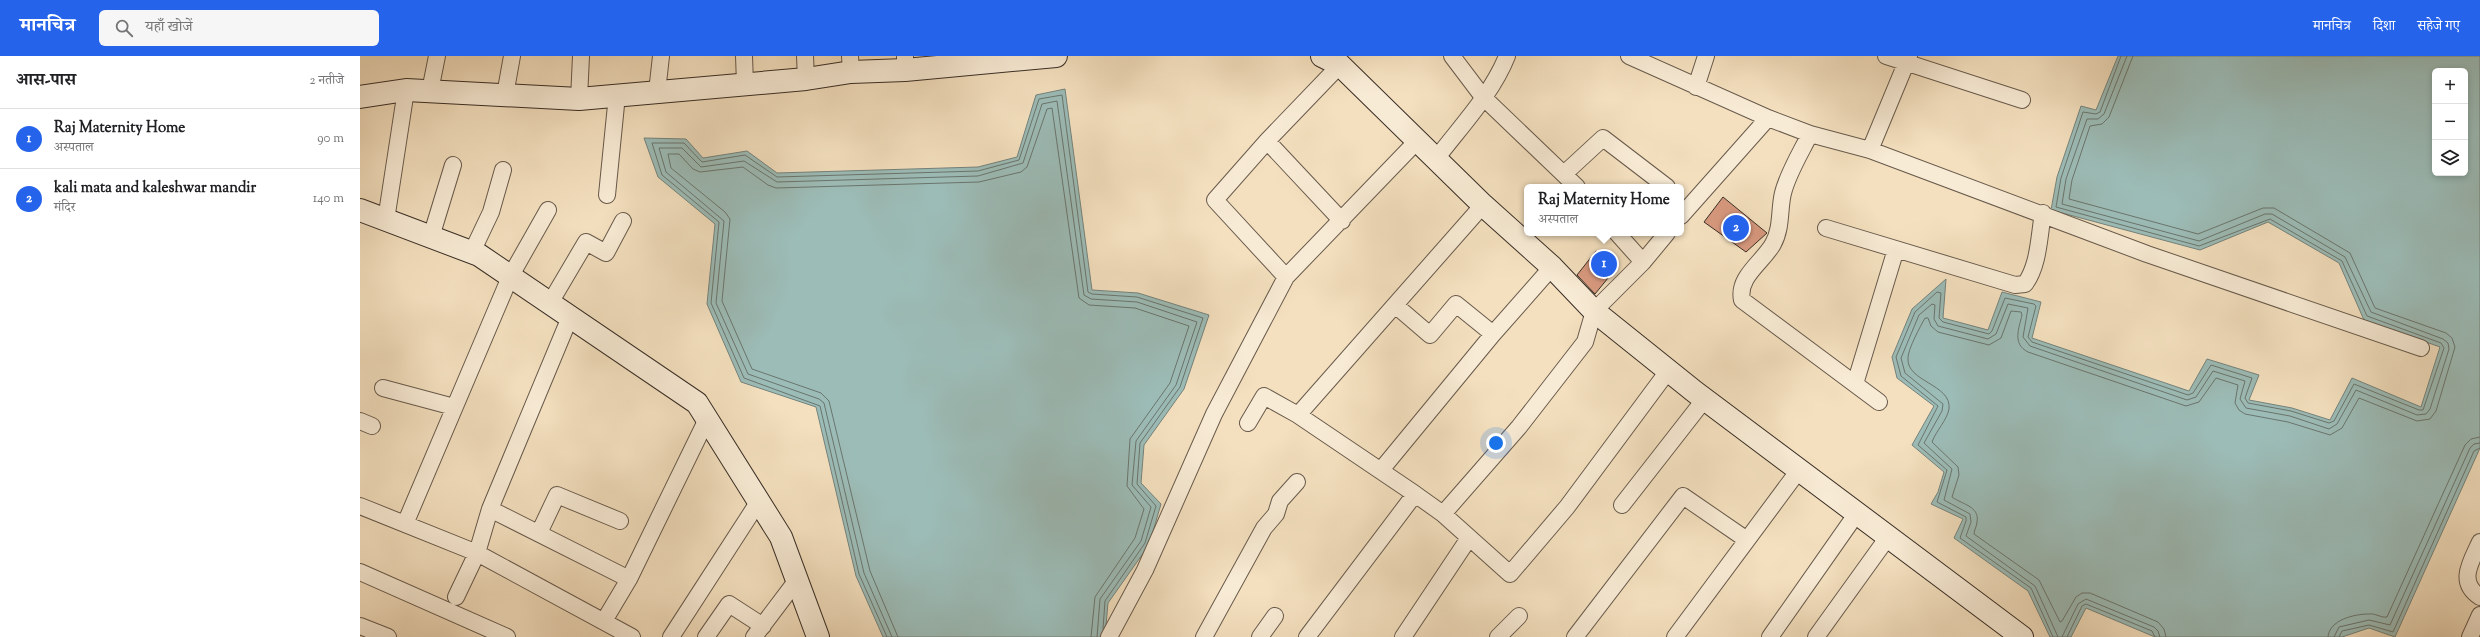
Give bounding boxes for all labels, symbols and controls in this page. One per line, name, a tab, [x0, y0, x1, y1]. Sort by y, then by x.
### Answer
search box	[99, 10, 379, 46]
text: मानचित्र	[20, 13, 75, 40]
icon: search	[113, 17, 135, 39]
text: यहाँ खोजें	[145, 17, 192, 38]
text: मानचित्र	[2313, 17, 2351, 37]
text: दिशा	[2373, 17, 2395, 37]
text: सहेजे गए	[2417, 17, 2460, 37]
map controls	[2432, 68, 2468, 176]
button: +	[2432, 68, 2468, 104]
text: आस-पास	[16, 69, 76, 93]
text: 2 नतीजे	[310, 72, 344, 90]
button: −	[2432, 104, 2468, 140]
text: Raj Maternity Home	[54, 118, 185, 139]
text: 1	[27, 130, 31, 148]
text: 90 m	[317, 130, 344, 148]
text: अस्पताल	[54, 139, 94, 157]
button: layers	[2432, 140, 2468, 176]
text: kali mata and kaleshwar mandir	[54, 178, 256, 199]
popup	[1524, 184, 1684, 236]
text: 2	[26, 190, 32, 208]
text: 140 m	[313, 190, 344, 208]
text: Raj Maternity Home	[1538, 190, 1670, 211]
text: मंदिर	[54, 199, 75, 217]
text: अस्पताल	[1538, 211, 1578, 229]
pin: 2	[1723, 213, 1749, 243]
pin: 1	[1591, 249, 1617, 279]
your location	[1486, 433, 1506, 453]

